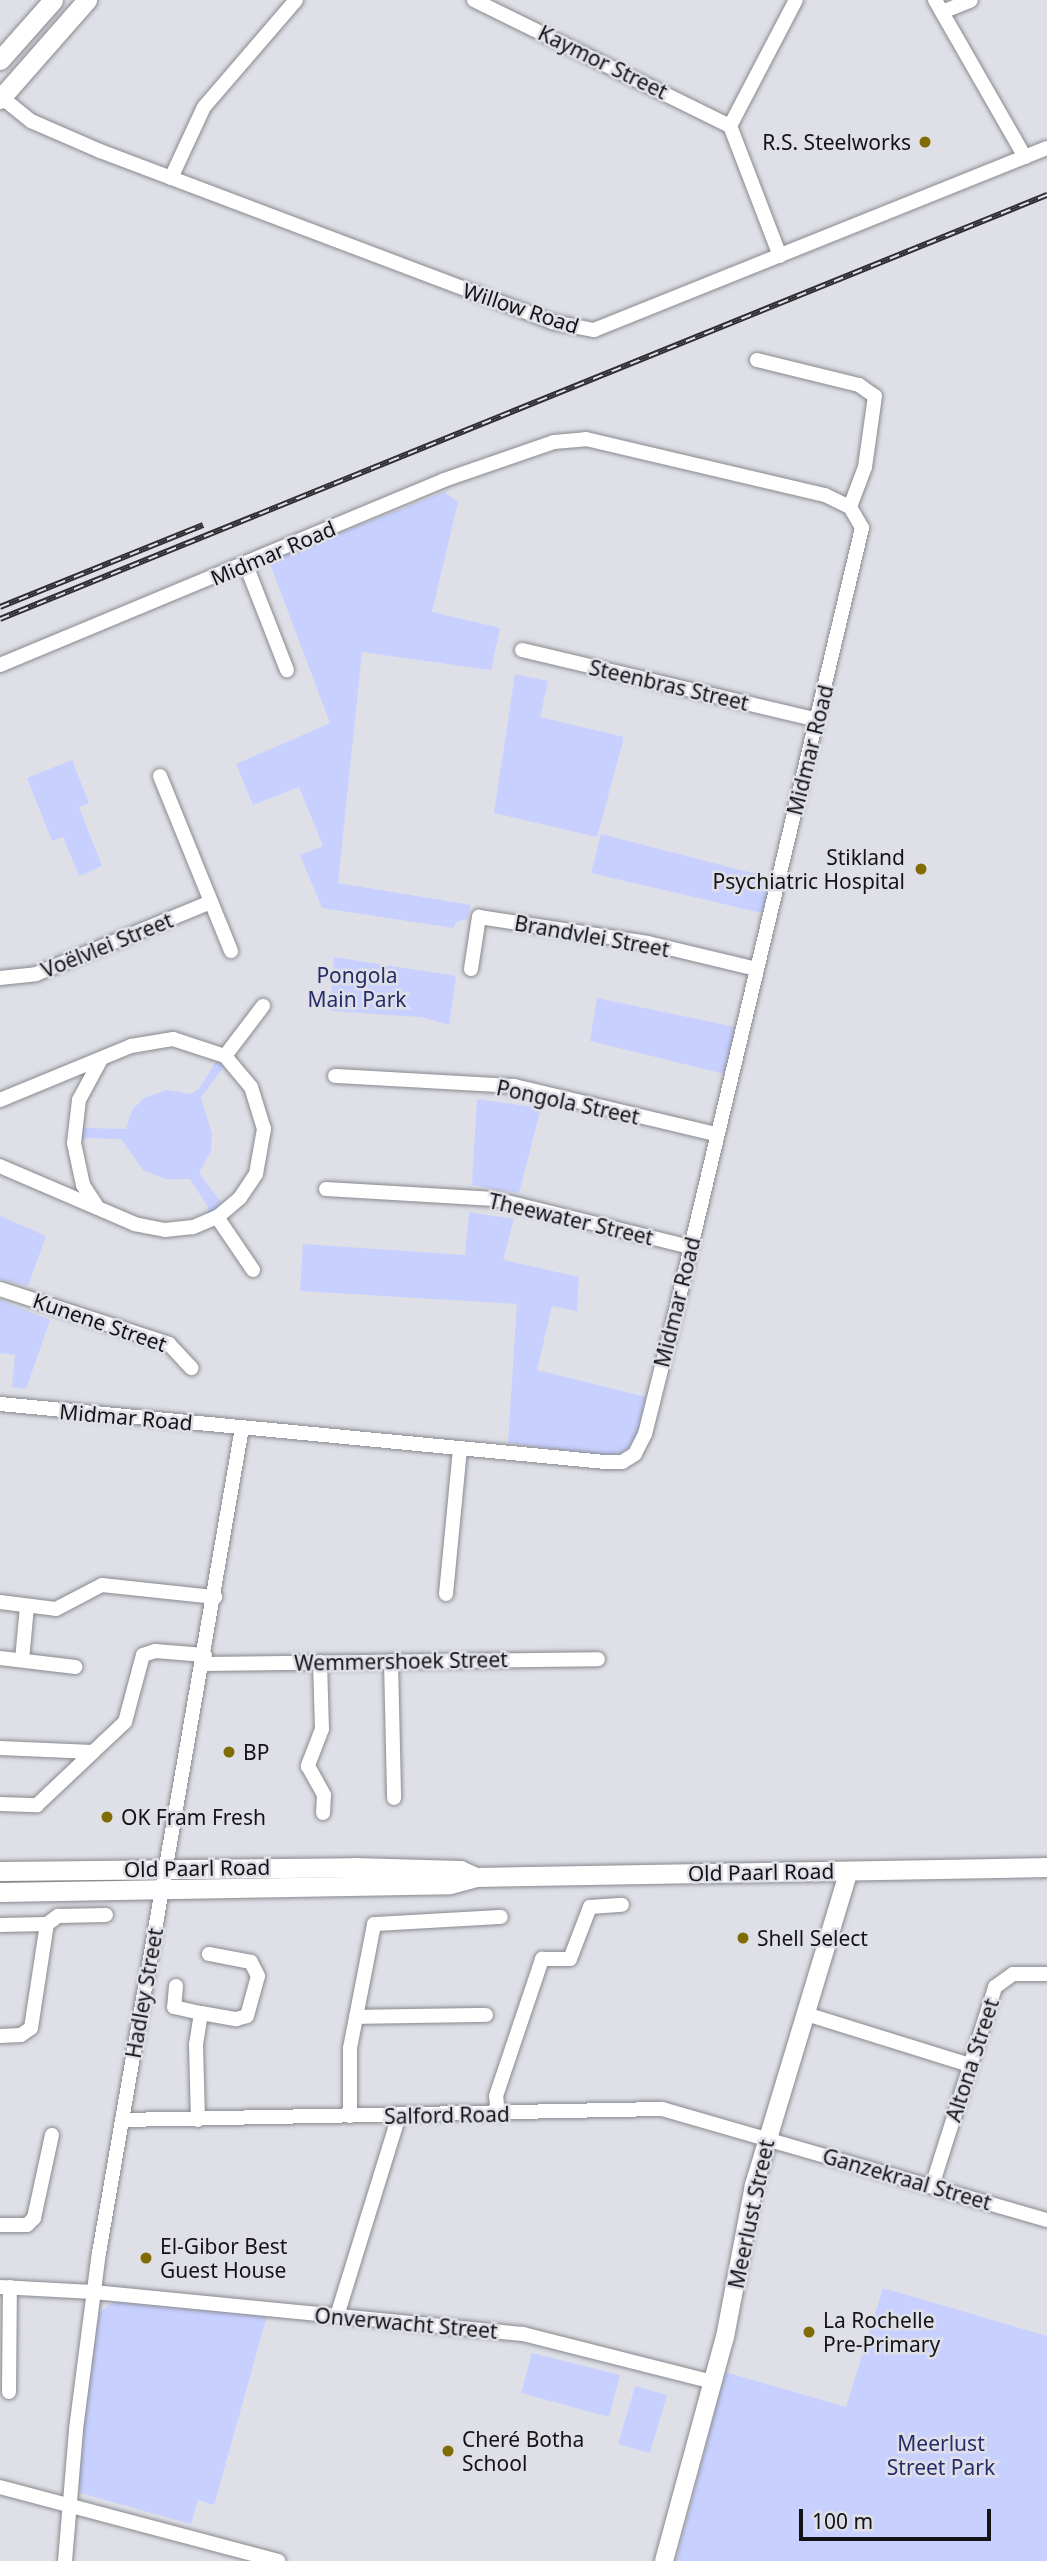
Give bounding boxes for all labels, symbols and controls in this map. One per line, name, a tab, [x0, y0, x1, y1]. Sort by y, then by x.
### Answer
street label: Kaymor Street	[534, 20, 672, 104]
place label: R.S. Steelworks	[762, 129, 911, 155]
marker: R.S. Steelworks	[917, 134, 933, 150]
street label: Willow Road	[460, 277, 582, 339]
street label: Midmar Road	[207, 515, 339, 591]
street label: Steenbras Street	[587, 654, 751, 716]
street label: Midmar Road	[782, 682, 838, 818]
place label: Stikland Psychiatric Hospital	[713, 844, 905, 894]
marker: Stikland Psychiatric Hospital	[911, 859, 931, 879]
street label: Voëlvlei Street	[38, 907, 176, 983]
street label: Brandvlei Street	[512, 910, 672, 962]
park label: Pongola Main Park	[307, 962, 407, 1012]
street label: Pongola Street	[494, 1075, 642, 1129]
street label: Theewater Street	[486, 1188, 656, 1250]
street label: Midmar Road	[649, 1234, 705, 1370]
street label: Kunene Street	[30, 1287, 170, 1357]
street label: Midmar Road	[58, 1399, 194, 1435]
street label: Wemmershoek Street	[294, 1647, 508, 1675]
place label: BP	[243, 1739, 269, 1765]
marker: BP	[221, 1744, 237, 1760]
place label: OK Fram Fresh	[121, 1804, 266, 1830]
marker: OK Fram Fresh	[99, 1809, 115, 1825]
street label: Old Paarl Road	[124, 1854, 270, 1882]
street label: Old Paarl Road	[688, 1858, 834, 1886]
place label: Shell Select	[757, 1925, 868, 1951]
street label: Hadley Street	[120, 1926, 168, 2060]
marker: Shell Select	[735, 1930, 751, 1946]
street label: Altona Street	[940, 1995, 1004, 2125]
street label: Salford Road	[384, 2101, 510, 2129]
street label: Meerlust Street	[723, 2137, 779, 2291]
street label: Ganzekraal Street	[820, 2143, 994, 2215]
place label: El-Gibor Best Guest House	[160, 2233, 287, 2283]
marker: El-Gibor Best Guest House	[138, 2250, 154, 2266]
street label: Onverwacht Street	[313, 2302, 499, 2344]
place label: La Rochelle Pre-Primary	[823, 2307, 940, 2357]
marker: La Rochelle Pre-Primary	[801, 2324, 817, 2340]
place label: Cheré Botha School	[462, 2426, 584, 2476]
park label: Meerlust Street Park	[887, 2430, 995, 2480]
marker: Cheré Botha School	[440, 2443, 456, 2459]
scale bar	[802, 2494, 995, 2538]
text: 100 m	[812, 2507, 873, 2535]

